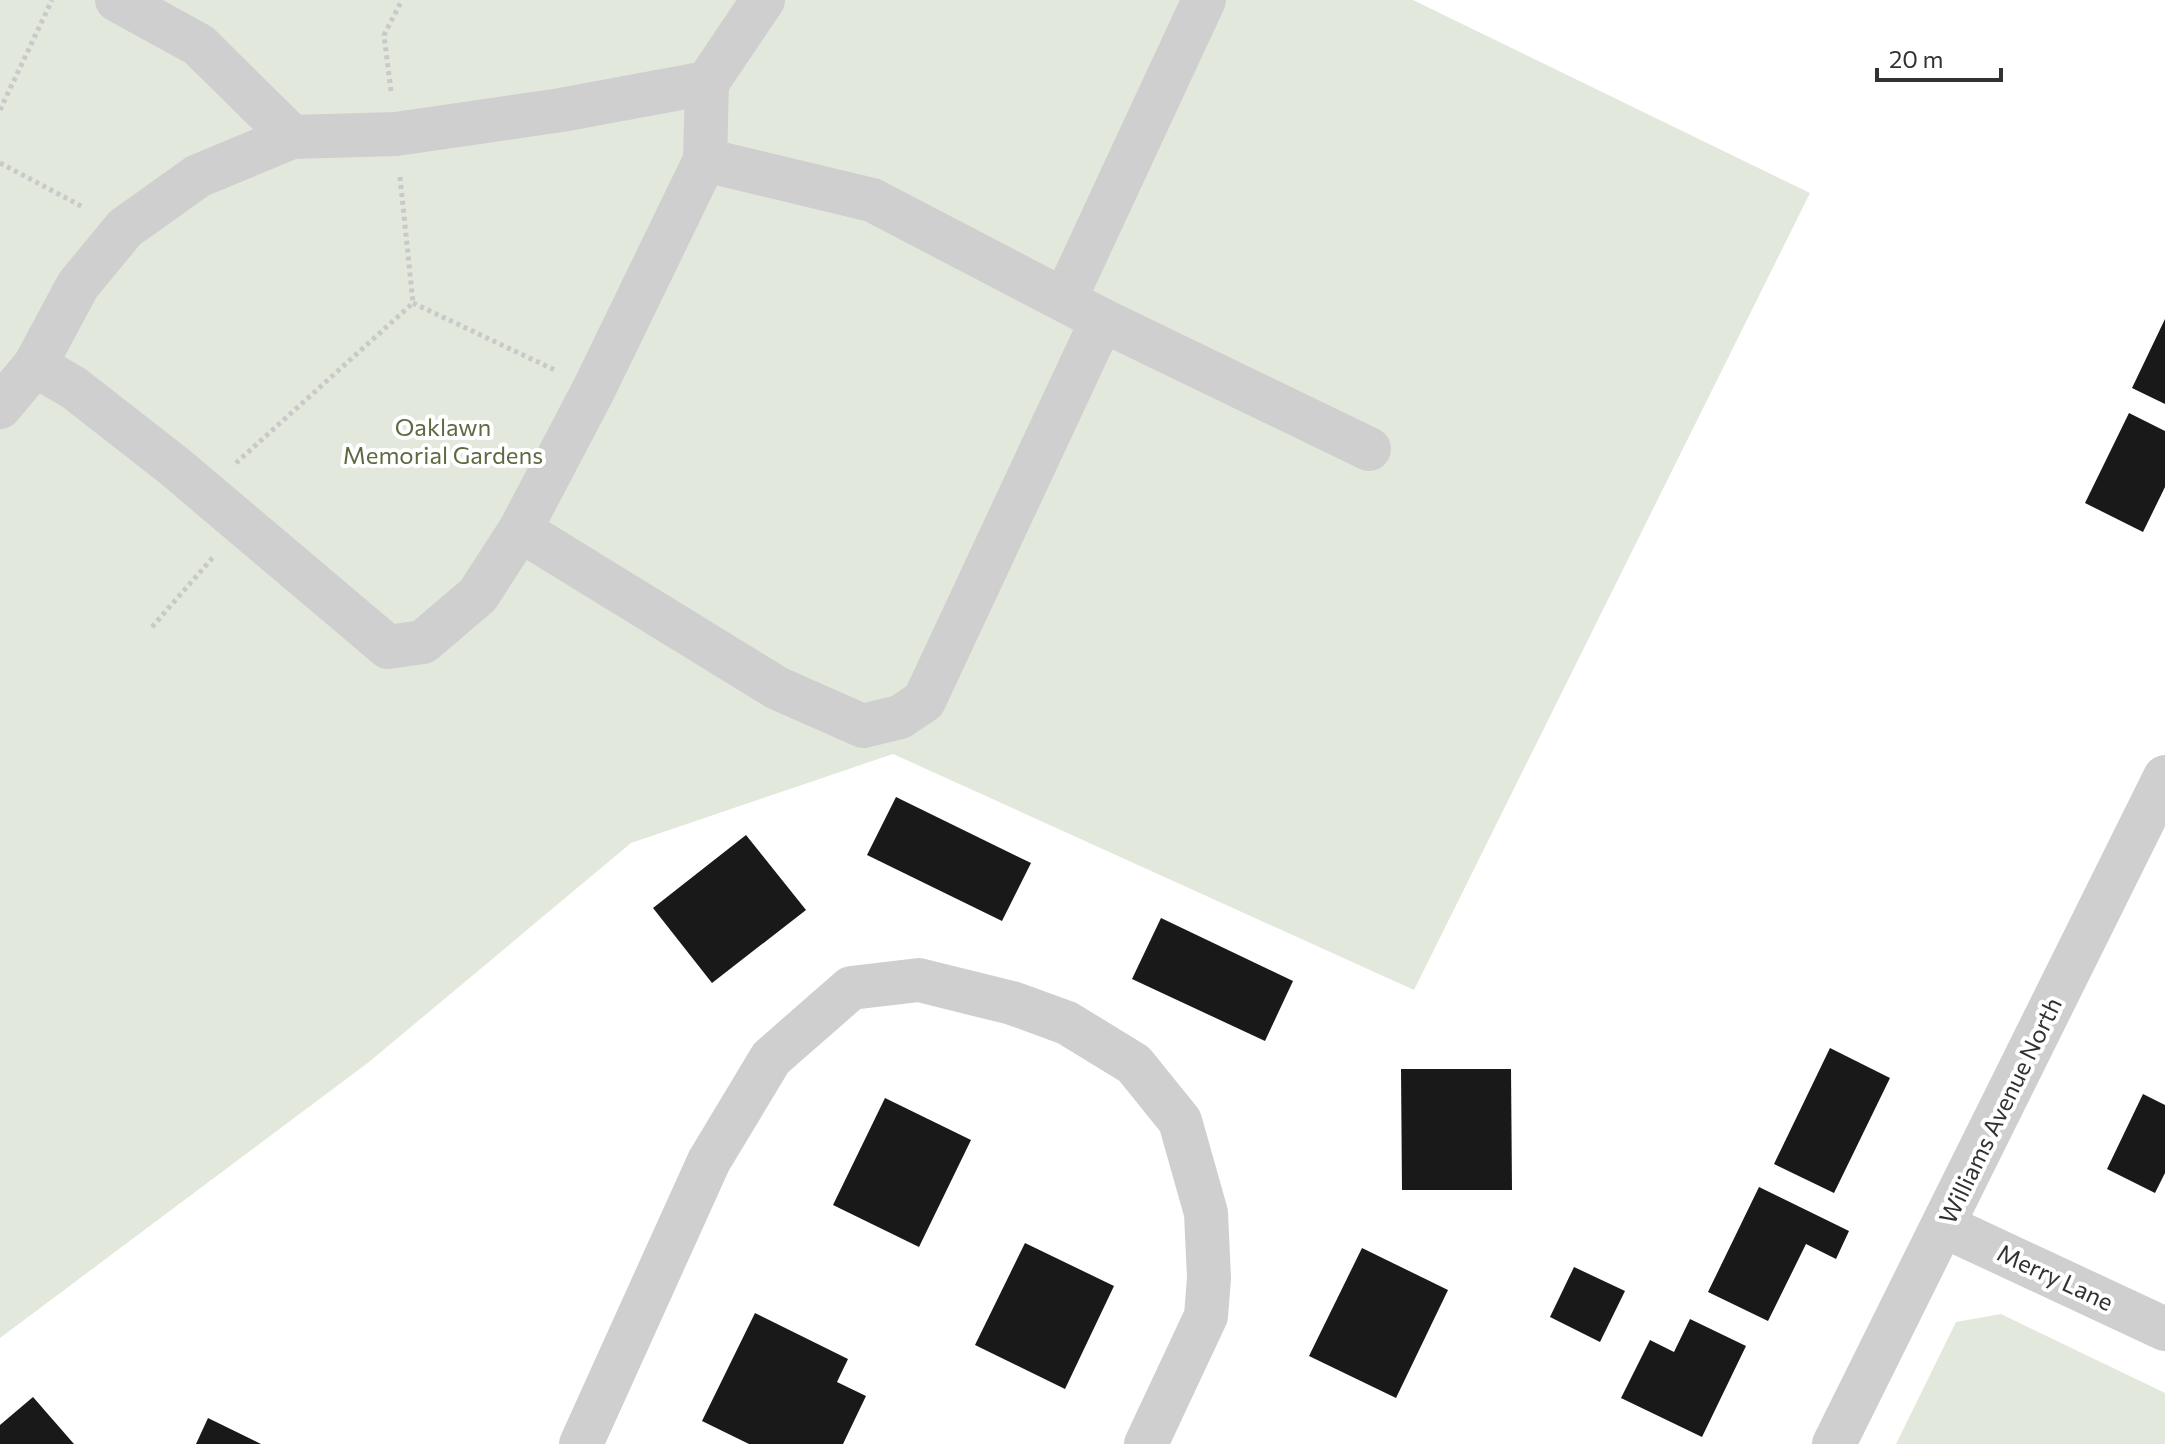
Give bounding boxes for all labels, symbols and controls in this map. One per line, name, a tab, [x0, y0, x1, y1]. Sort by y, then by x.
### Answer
scale bar	[1877, 32, 2001, 82]
text: 20 m	[1889, 44, 1943, 73]
park label: Oaklawn Memorial Gardens	[343, 412, 543, 469]
street label: Williams Avenue North	[1932, 992, 2067, 1228]
street label: Merry Lane	[1993, 1237, 2118, 1316]

